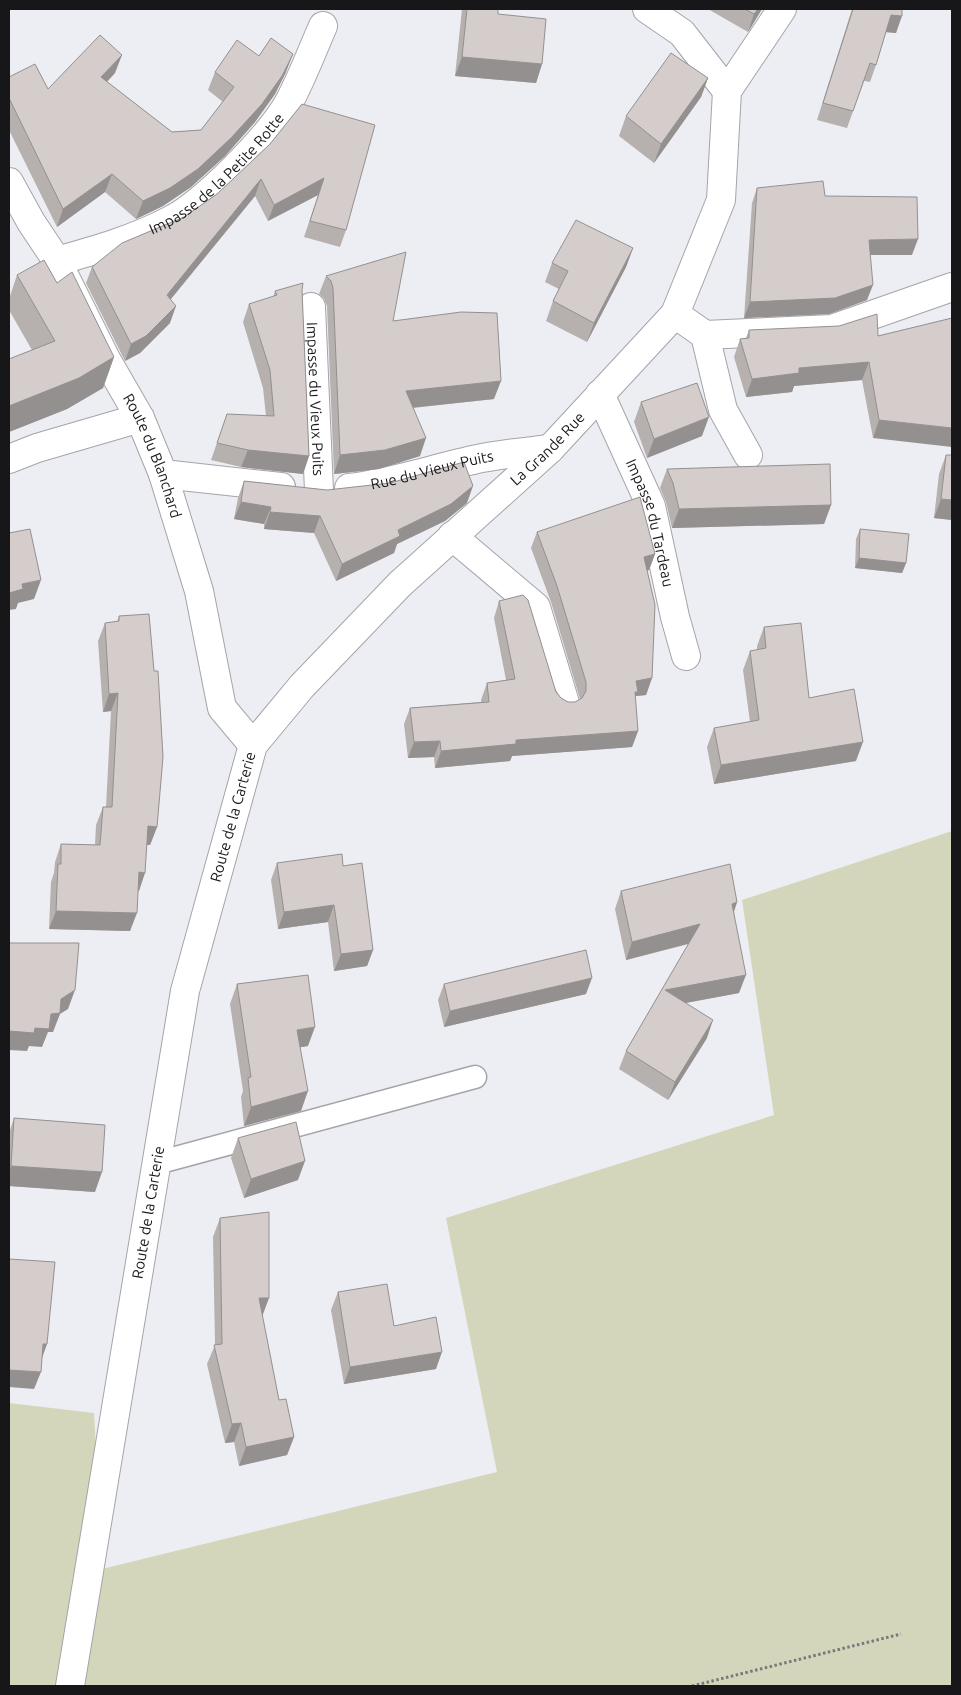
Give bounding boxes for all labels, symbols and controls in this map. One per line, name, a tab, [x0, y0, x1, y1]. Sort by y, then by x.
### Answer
street label: Impasse de la Petite Rotte	[146, 110, 287, 237]
street label: Impasse du Vieux Puits	[304, 322, 327, 476]
street label: Route du Blanchard	[120, 391, 185, 520]
street label: La Grande Rue	[507, 408, 588, 489]
street label: Rue du Vieux Puits	[369, 447, 495, 493]
street label: Impasse du Tardeau	[623, 456, 677, 588]
street label: Route de la Carterie	[207, 750, 259, 884]
street label: Route de la Carterie	[129, 1145, 167, 1280]

